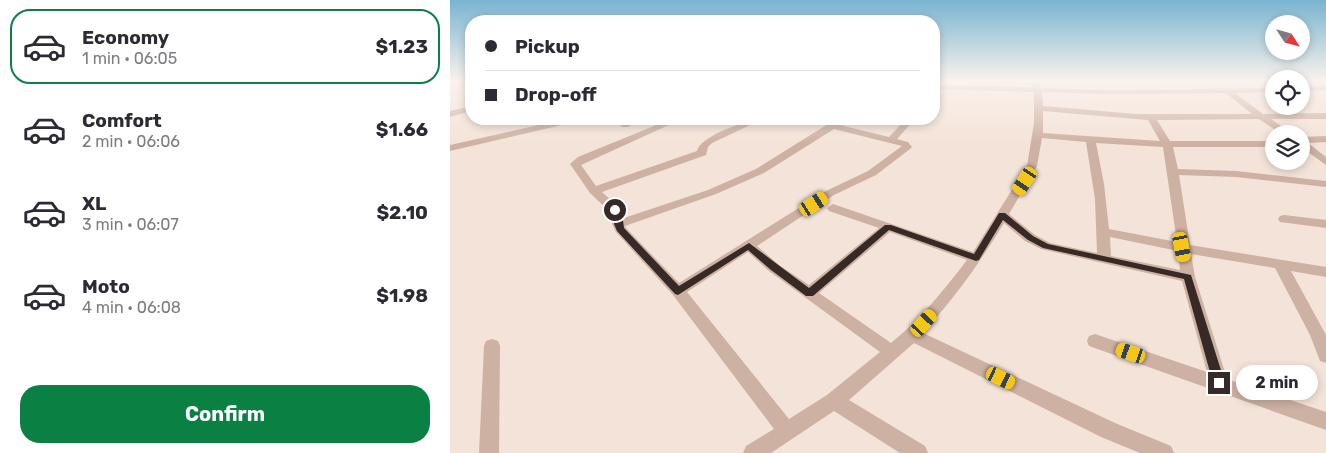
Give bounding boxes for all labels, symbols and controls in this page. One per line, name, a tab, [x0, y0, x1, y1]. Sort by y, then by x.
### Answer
north arrow	[1265, 15, 1310, 60]
map controls	[1265, 15, 1310, 170]
icon: car	[22, 24, 67, 69]
text: Economy	[82, 26, 169, 49]
text: $1.23	[376, 35, 428, 58]
text: Pickup	[515, 35, 580, 58]
text: 1 min · 06:05	[82, 49, 177, 68]
button: locate	[1265, 70, 1310, 115]
text: Drop-off	[515, 83, 597, 106]
icon: car	[22, 107, 67, 152]
text: Comfort	[82, 109, 162, 132]
text: $1.66	[376, 118, 428, 141]
button: layers	[1265, 125, 1310, 170]
text: 2 min · 06:06	[82, 132, 180, 151]
car	[1010, 164, 1039, 198]
icon: car	[22, 190, 67, 235]
car	[797, 190, 830, 218]
text: XL	[82, 192, 106, 215]
route start	[604, 199, 626, 221]
text: $2.10	[376, 201, 428, 224]
text: 3 min · 06:07	[82, 215, 179, 234]
car	[1171, 231, 1192, 263]
icon: car	[22, 273, 67, 318]
text: Moto	[82, 275, 130, 298]
text: $1.98	[376, 284, 428, 307]
text: 4 min · 06:08	[82, 298, 181, 317]
car	[908, 307, 939, 339]
car	[1114, 341, 1147, 365]
car	[984, 365, 1017, 391]
callout: 2 min	[1236, 366, 1319, 400]
route end	[1208, 372, 1230, 394]
text: 2 min	[1255, 373, 1299, 392]
button: Confirm	[20, 385, 430, 443]

